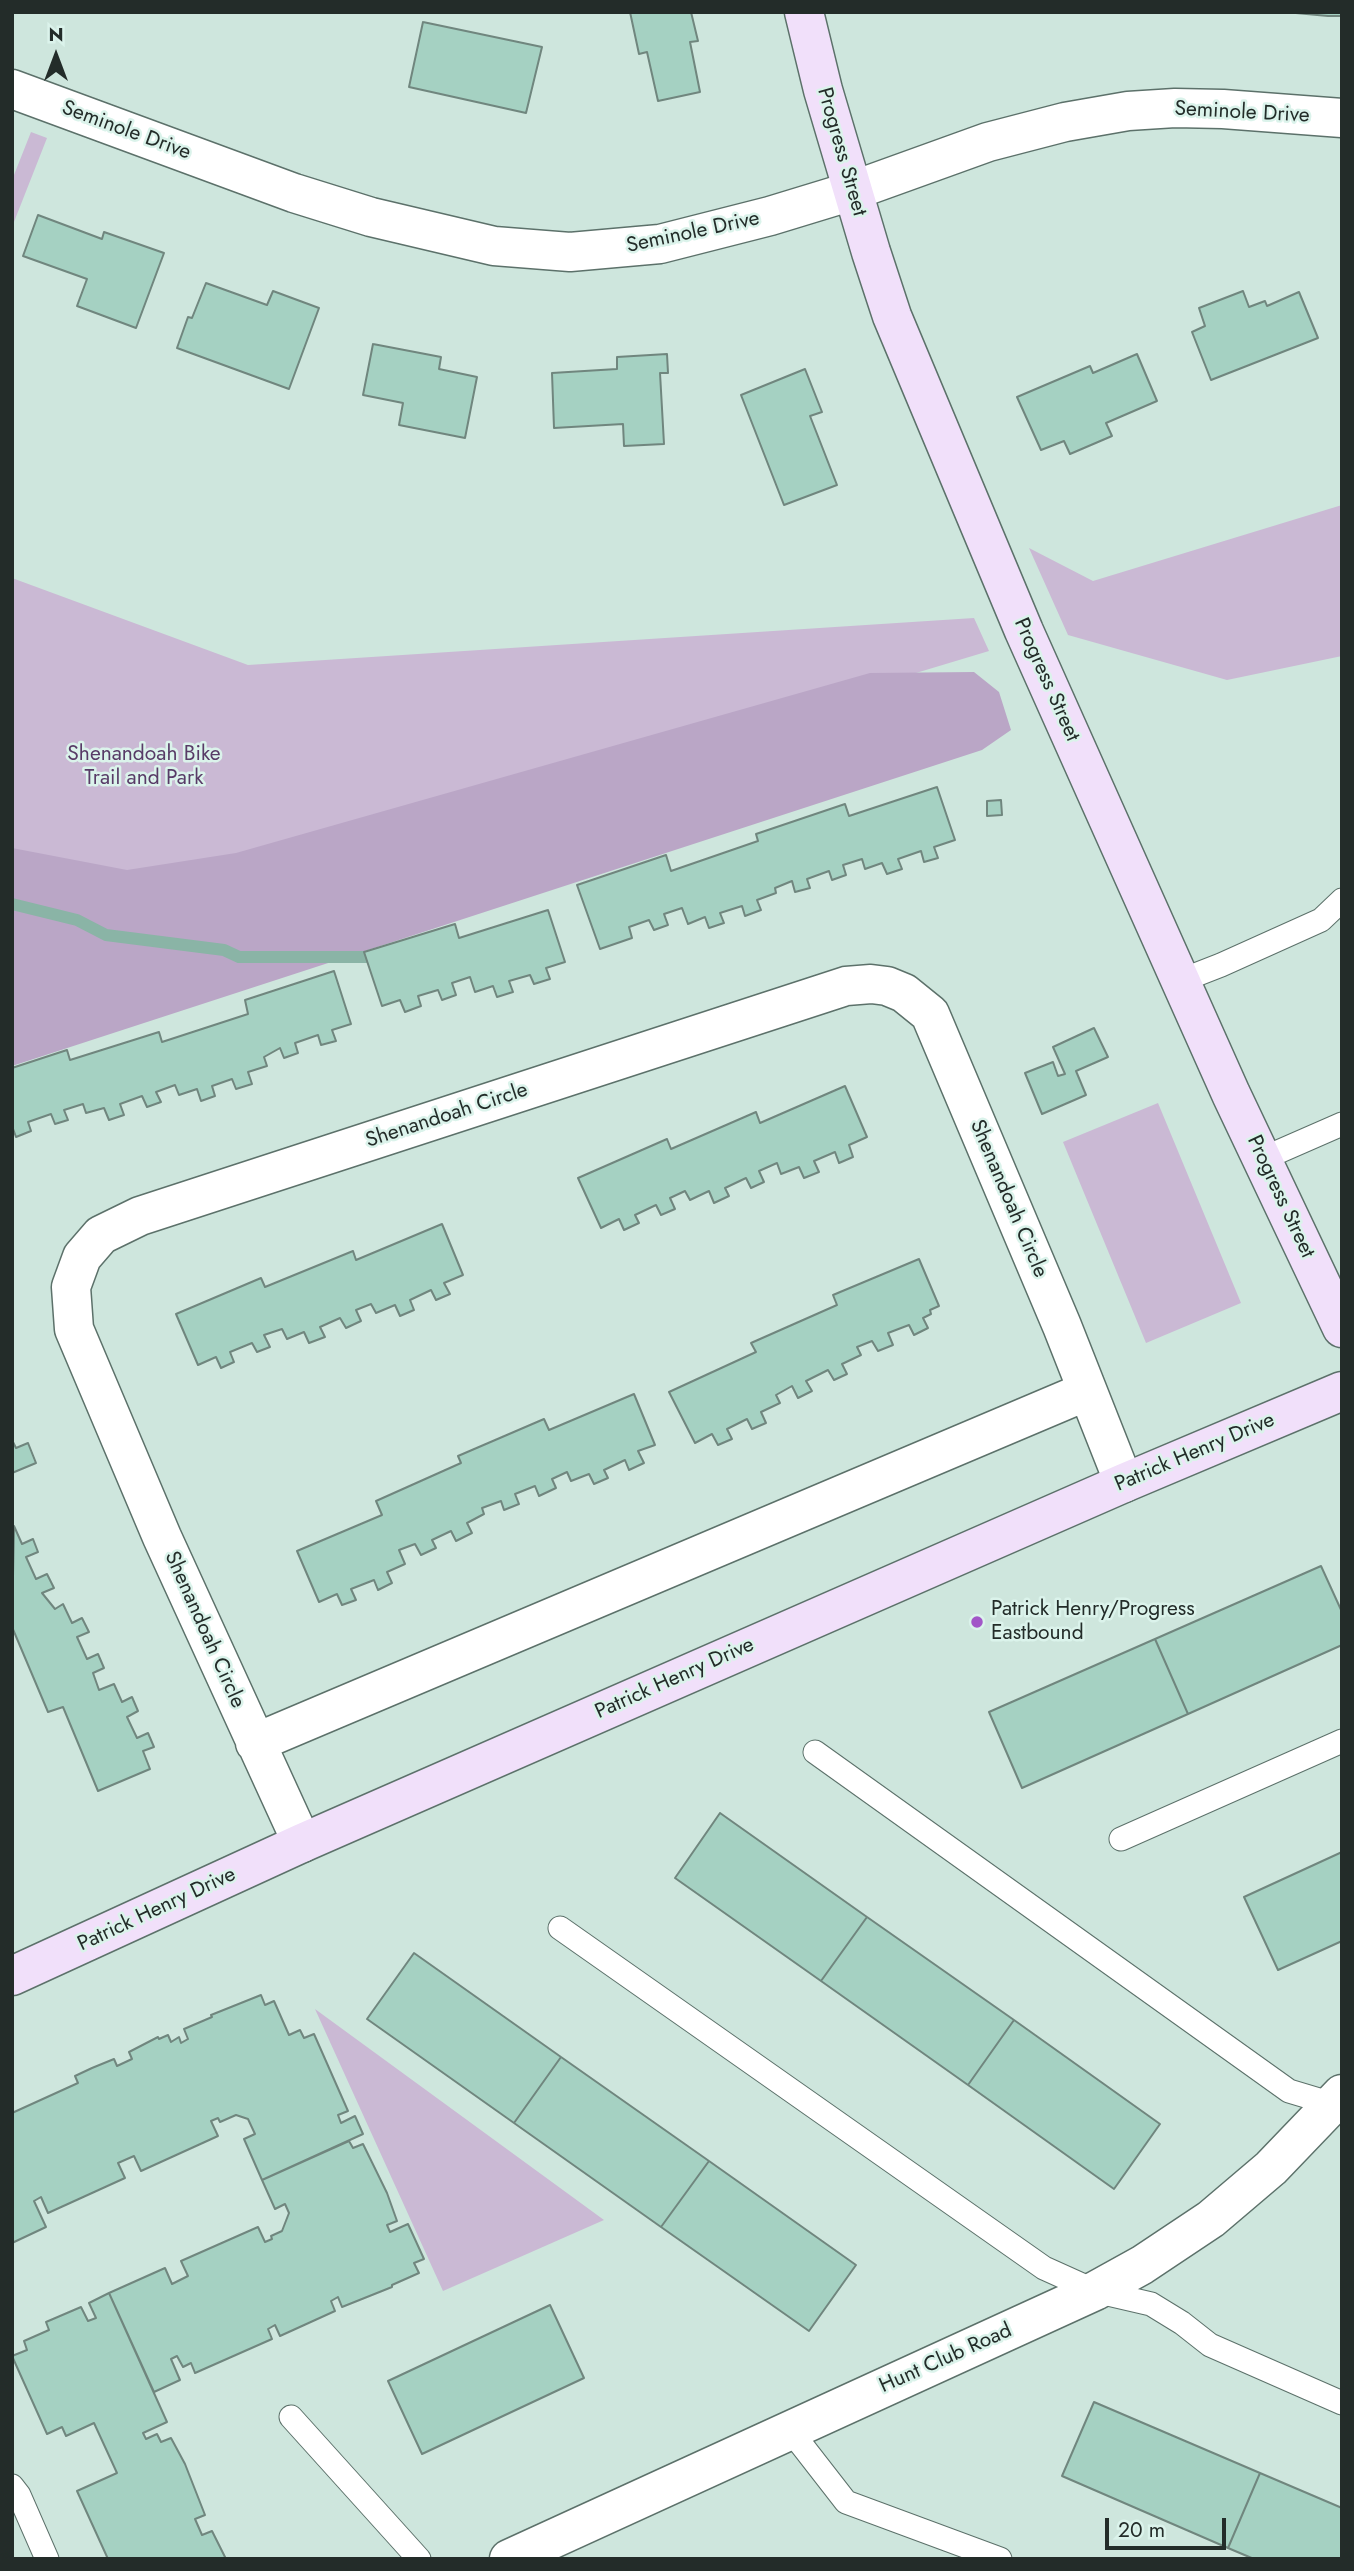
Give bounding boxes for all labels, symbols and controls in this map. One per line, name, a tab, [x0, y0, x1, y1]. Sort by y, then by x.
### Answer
north arrow	[21, 21, 91, 91]
text: N	[48, 21, 64, 48]
street label: Progress Street	[811, 85, 871, 219]
street label: Seminole Drive	[58, 96, 194, 166]
street label: Seminole Drive	[1174, 97, 1310, 129]
street label: Seminole Drive	[624, 207, 762, 259]
street label: Progress Street	[1008, 614, 1084, 746]
park label: Shenandoah Bike Trail and Park	[67, 742, 221, 792]
street label: Shenandoah Circle	[363, 1078, 531, 1154]
street label: Shenandoah Circle	[963, 1116, 1053, 1282]
street label: Progress Street	[1241, 1132, 1319, 1262]
street label: Patrick Henry Drive	[1111, 1408, 1279, 1498]
street label: Shenandoah Circle	[158, 1548, 250, 1712]
place label: Patrick Henry/Progress Eastbound	[991, 1597, 1195, 1647]
marker: Patrick Henry/Progress Eastbound	[969, 1614, 985, 1630]
street label: Patrick Henry Drive	[592, 1633, 758, 1725]
street label: Patrick Henry Drive	[74, 1862, 240, 1958]
street label: Hunt Club Road	[876, 2319, 1016, 2399]
scale bar	[1109, 2504, 1230, 2548]
text: 20 m	[1118, 2515, 1165, 2545]

